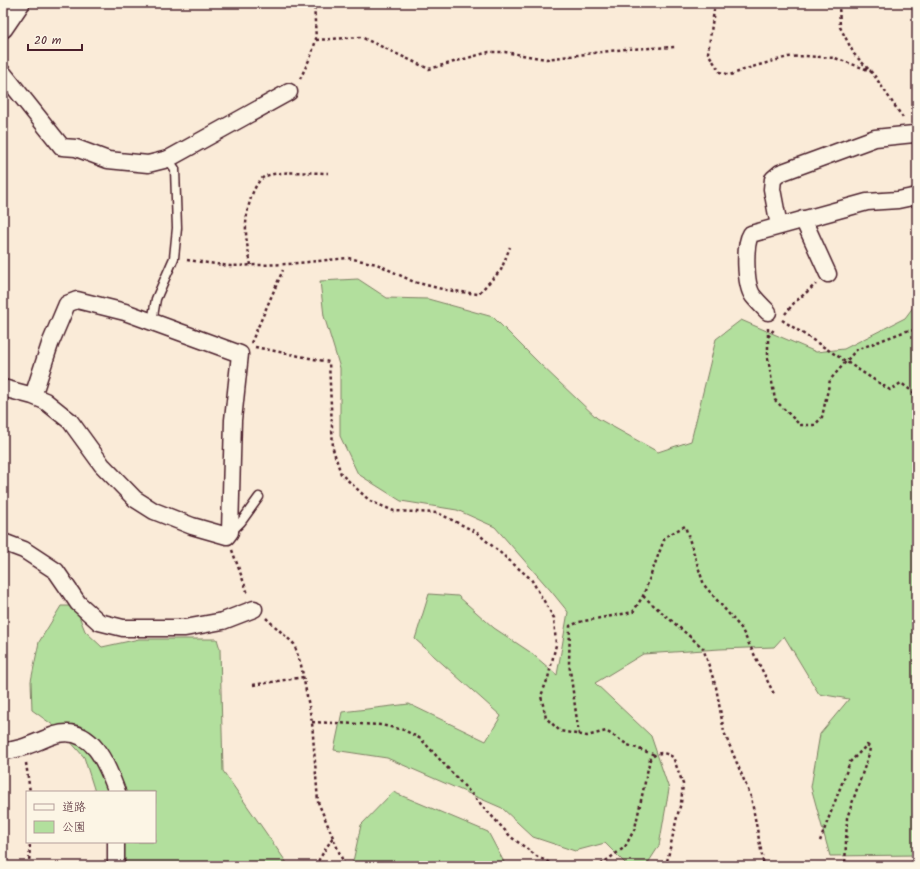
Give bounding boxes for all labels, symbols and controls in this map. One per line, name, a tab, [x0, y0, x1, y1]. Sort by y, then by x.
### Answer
scale bar	[28, 26, 82, 52]
text: 20 m	[34, 31, 62, 50]
legend	[26, 791, 156, 843]
text: 道路	[62, 798, 86, 817]
text: 公園	[62, 818, 86, 837]

